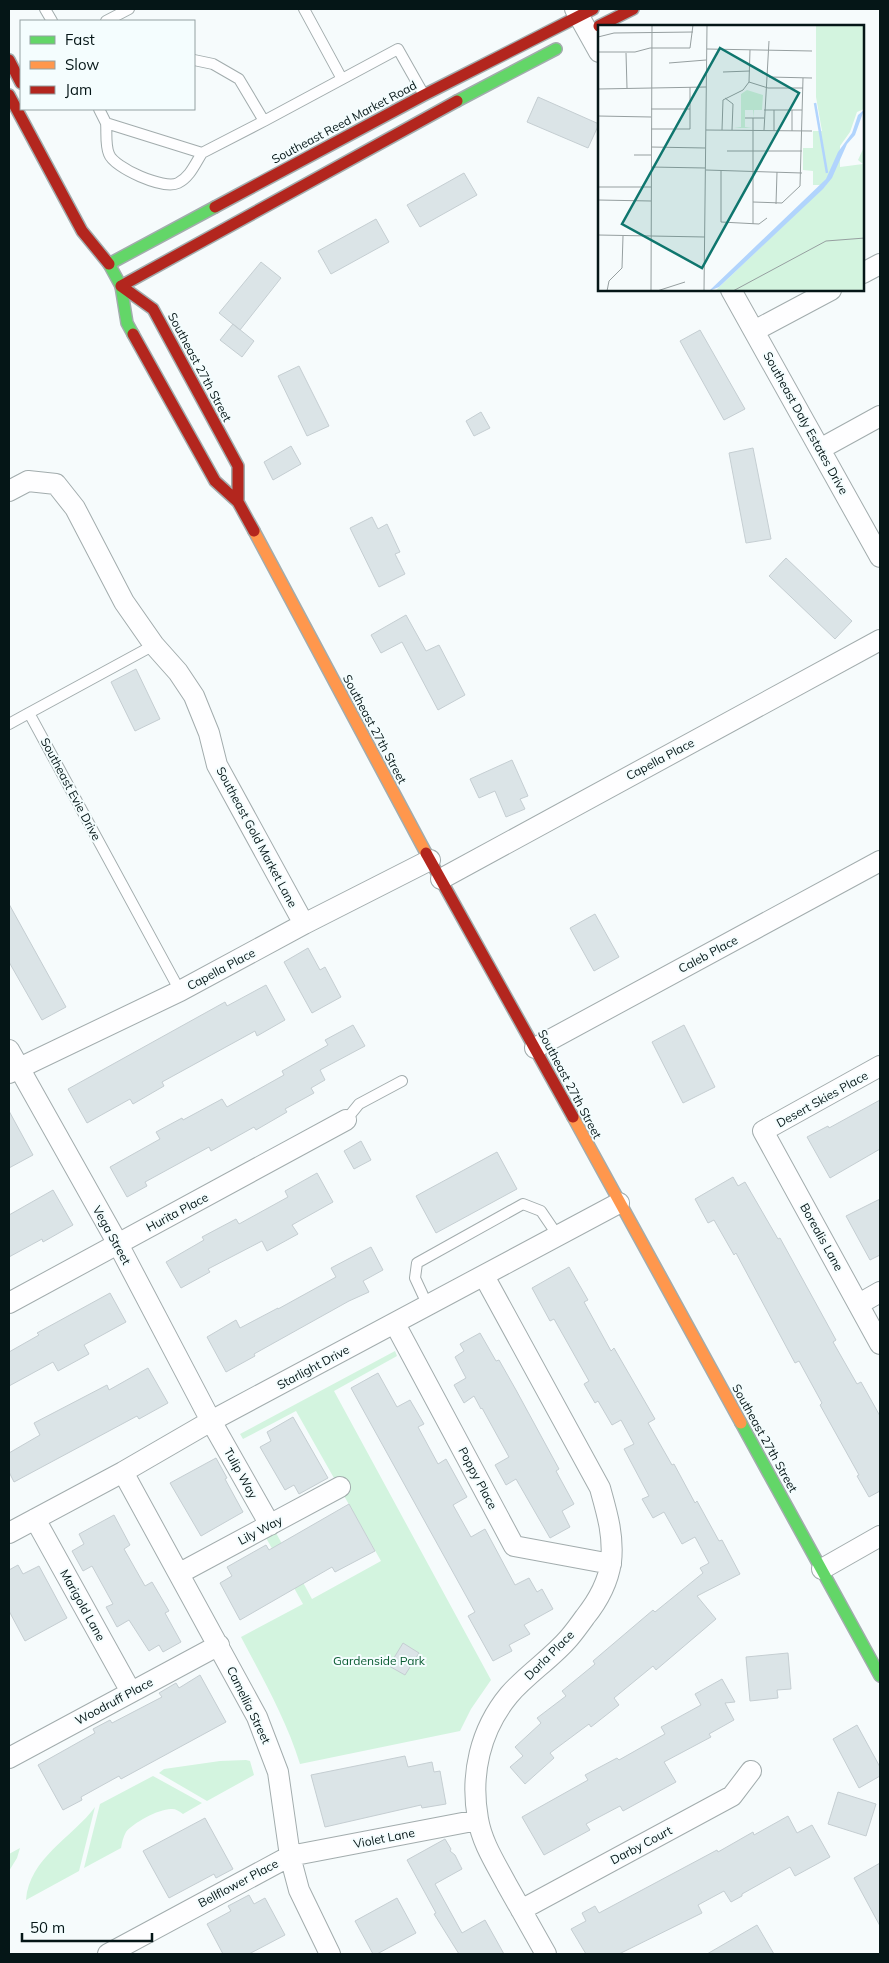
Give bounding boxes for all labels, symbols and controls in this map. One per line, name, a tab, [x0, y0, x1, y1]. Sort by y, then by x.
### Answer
legend	[20, 20, 195, 110]
inset map	[598, 25, 864, 291]
text: Fast	[65, 30, 95, 49]
text: Slow	[65, 55, 99, 74]
street label: Southeast Reed Market Road	[269, 77, 419, 167]
text: Jam	[65, 80, 92, 99]
street label: Southeast 27th Street	[165, 310, 235, 424]
street label: Southeast Daly Estates Drive	[760, 349, 852, 497]
street label: Southeast 27th Street	[340, 672, 410, 786]
street label: Southeast Evie Drive	[38, 735, 104, 843]
street label: Capella Place	[623, 735, 697, 783]
street label: Southeast Gold Market Lane	[213, 764, 301, 910]
street label: Caleb Place	[676, 932, 740, 976]
street label: Capella Place	[184, 945, 258, 993]
street label: Southeast 27th Street	[535, 1027, 605, 1141]
street label: Desert Skies Place	[774, 1068, 870, 1130]
street label: Hurita Place	[143, 1189, 211, 1235]
street label: Borealis Lane	[797, 1201, 847, 1273]
street label: Vega Street	[90, 1203, 134, 1267]
street label: Starlight Drive	[274, 1342, 352, 1392]
street label: Southeast 27th Street	[729, 1381, 801, 1495]
street label: Poppy Place	[455, 1444, 501, 1512]
street label: Tulip Way	[221, 1445, 261, 1501]
street label: Lily Way	[235, 1512, 285, 1548]
street label: Marigold Lane	[57, 1567, 109, 1643]
street label: Darla Place	[521, 1627, 577, 1683]
park label: Gardenside Park	[333, 1653, 426, 1668]
street label: Camellia Street	[224, 1664, 274, 1746]
street label: Woodruff Place	[72, 1674, 156, 1728]
street label: Darby Court	[608, 1823, 674, 1867]
street label: Violet Lane	[352, 1825, 416, 1851]
street label: Bellflower Place	[195, 1856, 281, 1910]
scale bar	[22, 1910, 152, 1942]
text: 50 m	[30, 1918, 65, 1937]

